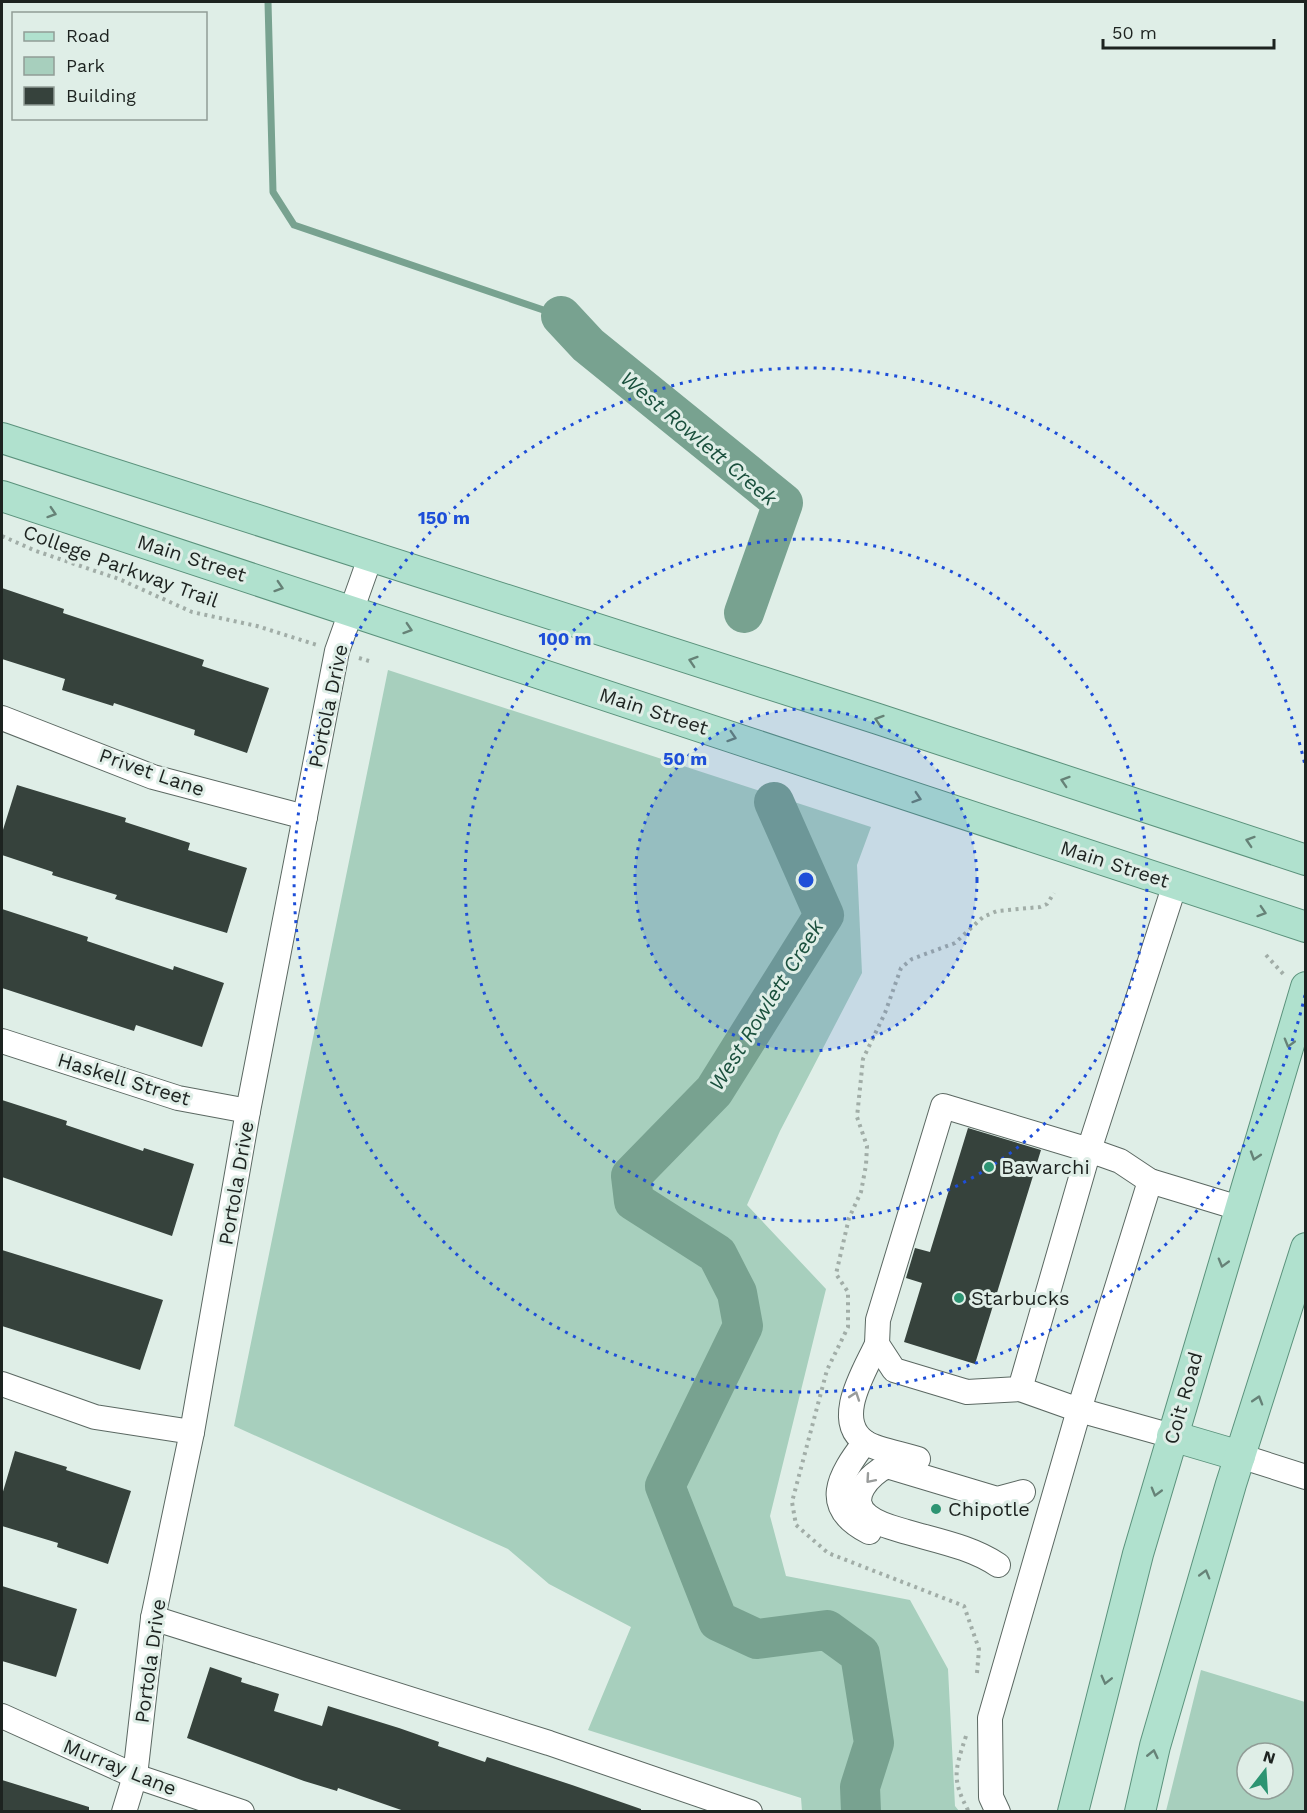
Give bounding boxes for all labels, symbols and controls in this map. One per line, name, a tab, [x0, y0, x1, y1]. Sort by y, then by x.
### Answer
legend	[12, 12, 207, 120]
scale bar	[1103, 12, 1274, 50]
text: 50 m	[1112, 22, 1157, 43]
text: Road	[66, 25, 110, 46]
text: Park	[66, 55, 105, 76]
text: Building	[66, 85, 136, 106]
water label: West Rowlett Creek	[616, 365, 783, 511]
one-way arrow	[46, 506, 57, 518]
text: 150 m	[418, 507, 470, 528]
street label: College Parkway Trail	[20, 519, 222, 613]
street label: Main Street	[135, 529, 250, 587]
one-way arrow	[273, 579, 284, 592]
one-way arrow	[402, 622, 413, 634]
text: 100 m	[538, 628, 592, 649]
street label: Portola Drive	[303, 642, 353, 770]
one-way arrow	[688, 656, 699, 668]
street label: Main Street	[597, 682, 712, 740]
one-way arrow	[874, 715, 885, 727]
one-way arrow	[726, 729, 737, 742]
street label: Privet Lane	[96, 743, 208, 801]
text: 50 m	[663, 748, 707, 769]
one-way arrow	[1060, 775, 1071, 788]
one-way arrow	[911, 791, 922, 803]
street label: Main Street	[1058, 835, 1173, 893]
one-way arrow	[1245, 836, 1256, 849]
centre of rings	[796, 870, 816, 890]
one-way arrow	[1256, 905, 1267, 917]
water label: West Rowlett Creek	[703, 915, 829, 1095]
one-way arrow	[1284, 1037, 1296, 1048]
street label: Haskell Street	[55, 1047, 194, 1111]
street label: Portola Drive	[213, 1119, 259, 1247]
one-way arrow	[1250, 1150, 1262, 1161]
place label: Bawarchi	[1001, 1155, 1090, 1179]
marker: Bawarchi	[982, 1160, 996, 1174]
one-way arrow	[1218, 1257, 1230, 1268]
place label: Starbucks	[971, 1286, 1069, 1310]
marker: Starbucks	[952, 1291, 966, 1305]
street label: Coit Road	[1158, 1349, 1208, 1447]
one-way arrow	[848, 1391, 861, 1402]
one-way arrow	[1251, 1395, 1263, 1406]
one-way arrow	[866, 1472, 877, 1483]
one-way arrow	[1151, 1486, 1163, 1497]
place label: Chipotle	[948, 1497, 1030, 1521]
marker: Chipotle	[929, 1502, 943, 1516]
one-way arrow	[1198, 1569, 1210, 1580]
street label: Portola Drive	[129, 1597, 171, 1725]
one-way arrow	[1101, 1675, 1114, 1685]
street label: Murray Lane	[60, 1733, 180, 1801]
north arrow	[1235, 1741, 1295, 1801]
text: N	[1261, 1746, 1278, 1768]
one-way arrow	[1145, 1750, 1158, 1760]

